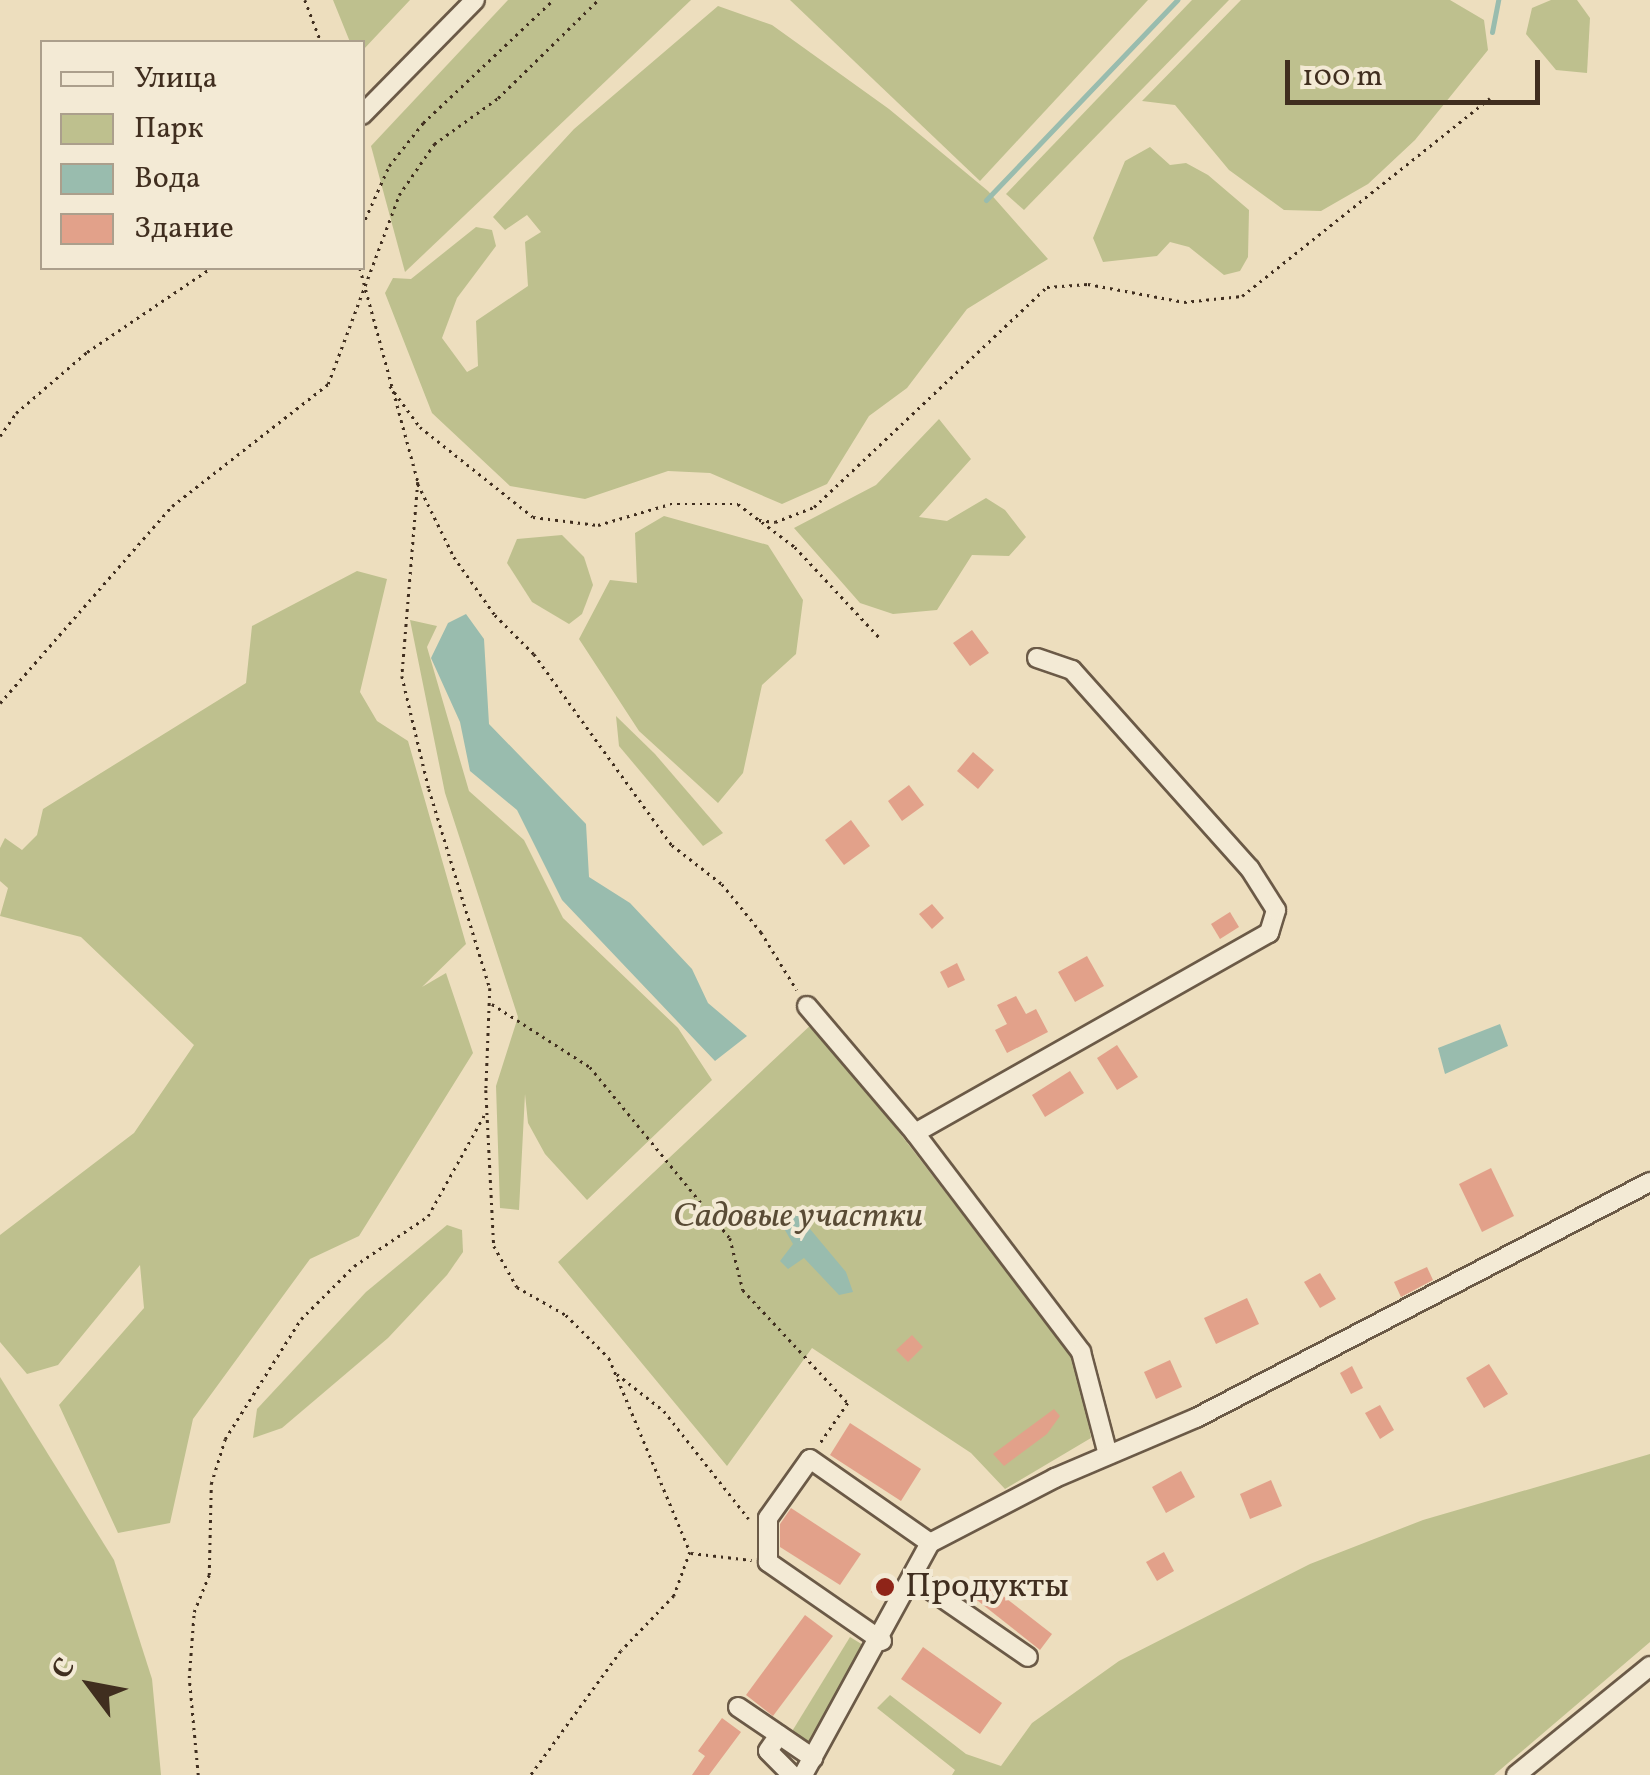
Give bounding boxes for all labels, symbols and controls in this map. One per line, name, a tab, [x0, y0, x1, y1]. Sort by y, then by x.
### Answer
legend	[40, 40, 365, 270]
scale bar	[1290, 40, 1545, 102]
text: 100 m	[1302, 56, 1383, 98]
text: Улица	[134, 58, 217, 100]
text: Парк	[134, 108, 203, 150]
text: Вода	[134, 158, 201, 200]
text: Здание	[134, 208, 234, 250]
park label: Садовые участки	[673, 1196, 923, 1238]
place label: Продукты	[905, 1566, 1069, 1608]
marker: Продукты	[874, 1576, 896, 1598]
north arrow	[40, 1635, 140, 1735]
text: С	[43, 1651, 85, 1687]

